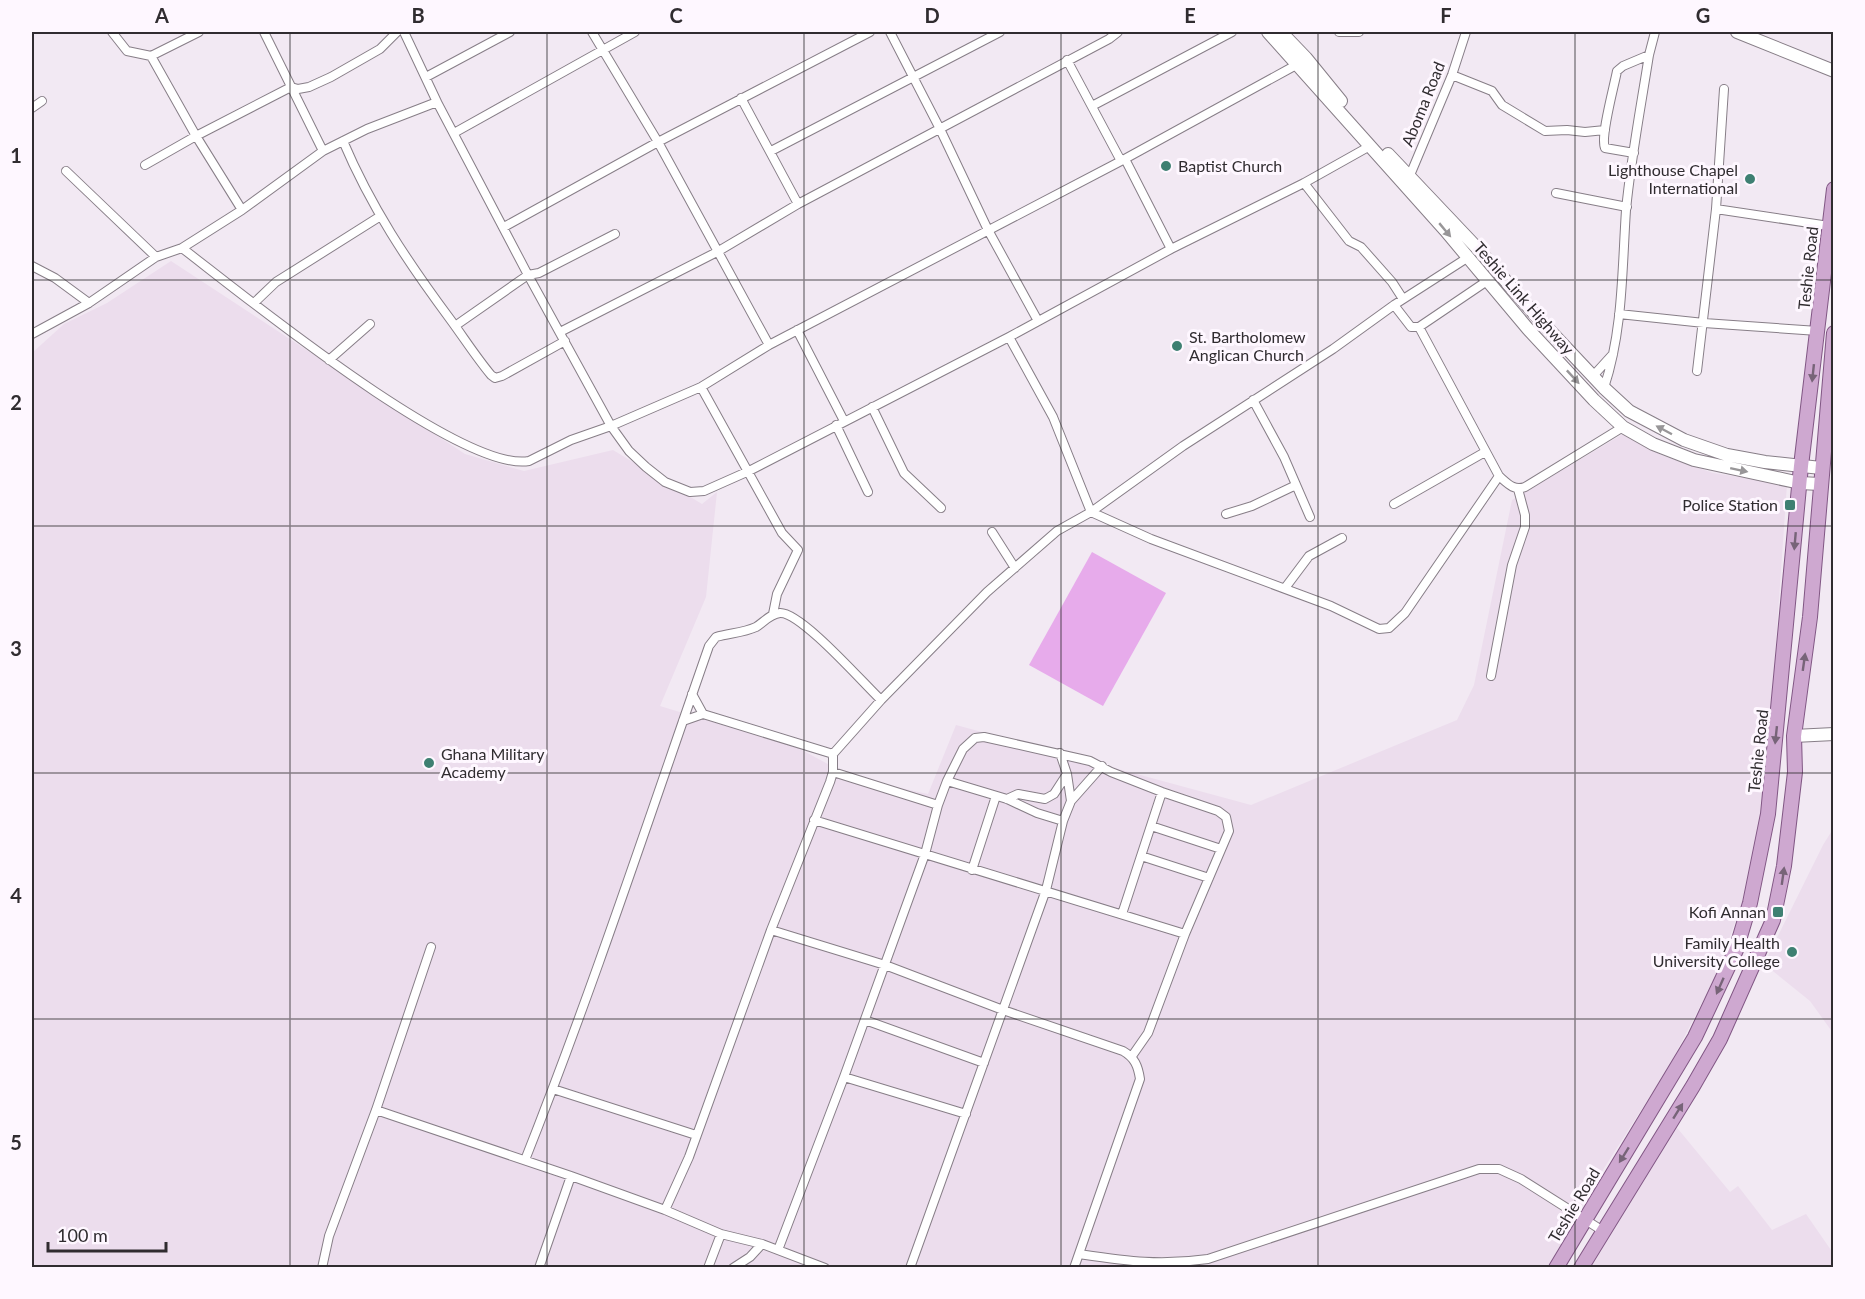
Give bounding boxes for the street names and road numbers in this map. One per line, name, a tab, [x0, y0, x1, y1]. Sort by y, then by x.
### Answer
street label: Aboma Road	[1397, 59, 1448, 149]
street label: Teshie Road	[1794, 225, 1821, 311]
street label: Teshie Link Highway	[1470, 237, 1579, 358]
street label: Teshie Road	[1744, 708, 1771, 794]
street label: Teshie Road	[1544, 1164, 1603, 1245]

